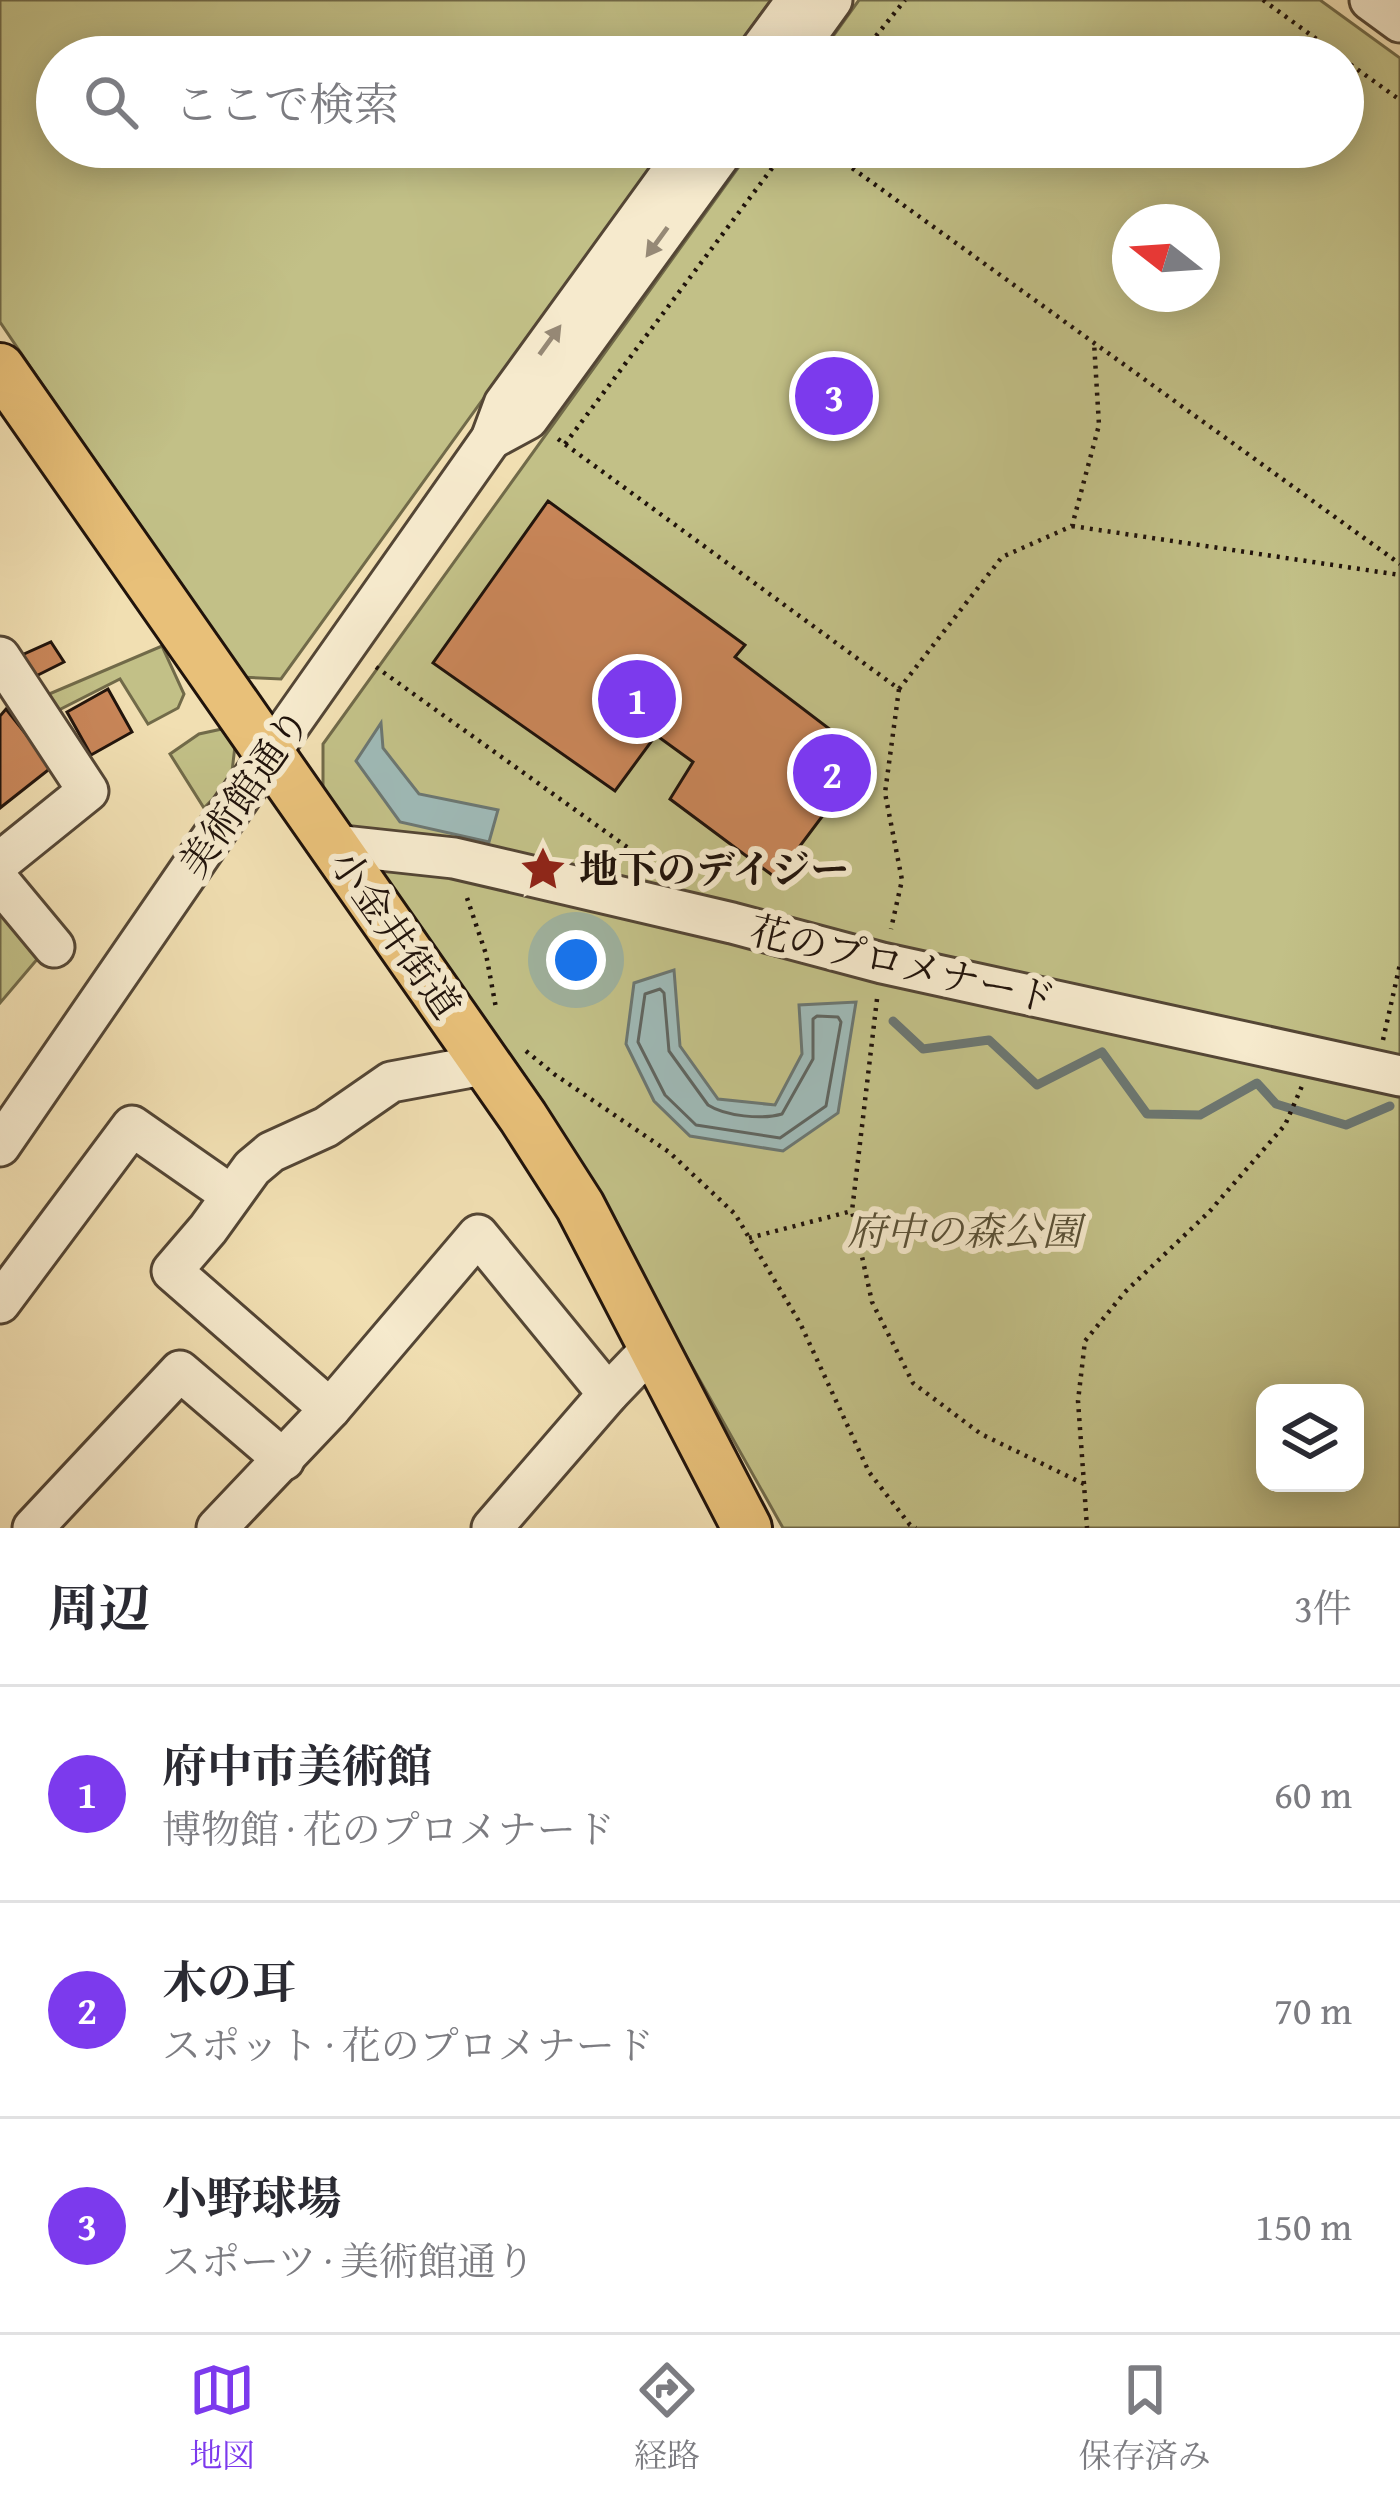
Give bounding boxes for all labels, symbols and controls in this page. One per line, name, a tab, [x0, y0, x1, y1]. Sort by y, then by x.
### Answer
search box	[36, 36, 1364, 168]
icon: search	[78, 69, 144, 135]
text: ここで検索	[174, 71, 399, 136]
north arrow	[1112, 204, 1220, 312]
one-way arrow	[646, 226, 669, 258]
one-way arrow	[538, 324, 562, 356]
pin: 3	[795, 351, 873, 441]
pin: 1	[598, 654, 676, 744]
street label: 美術館通り	[164, 695, 323, 888]
pin: 2	[793, 728, 871, 818]
street label: 小金井街道	[317, 837, 476, 1030]
place label: 地下のデイジー	[579, 840, 849, 897]
place icon: 地下のデイジー	[518, 844, 568, 894]
street label: 花のプロメナード	[745, 901, 1062, 1026]
your location	[546, 930, 606, 990]
park label: 府中の森公園	[847, 1202, 1087, 1259]
map controls	[1256, 1384, 1364, 1492]
button: layers	[1256, 1384, 1364, 1492]
text: 周辺	[48, 1570, 150, 1645]
text: 3件	[1294, 1579, 1352, 1636]
text: 府中市美術館	[162, 1733, 432, 1798]
text: 1	[77, 1765, 97, 1822]
text: 60 m	[1274, 1765, 1352, 1822]
text: 博物館 · 花のプロメナード	[162, 1800, 615, 1857]
text: 木の耳	[162, 1949, 297, 2014]
text: 2	[77, 1981, 97, 2038]
text: 70 m	[1274, 1981, 1352, 2038]
text: スポット · 花のプロメナード	[162, 2016, 654, 2073]
text: 小野球場	[162, 2165, 342, 2230]
text: 3	[77, 2197, 97, 2254]
text: 150 m	[1255, 2197, 1352, 2254]
text: スポーツ · 美術館通り	[162, 2232, 535, 2289]
tab: 地図	[189, 2357, 255, 2479]
tab: 経路	[634, 2357, 700, 2479]
tab: 保存済み	[1079, 2357, 1211, 2479]

